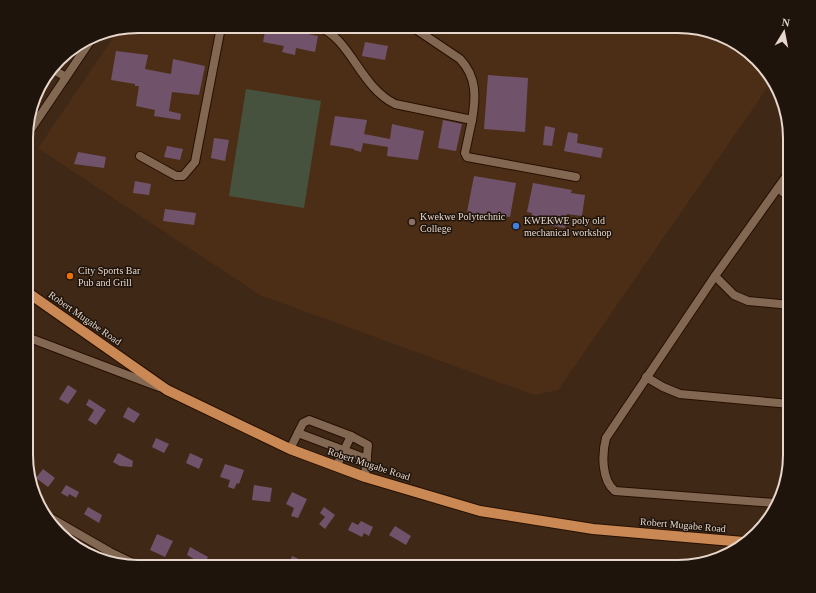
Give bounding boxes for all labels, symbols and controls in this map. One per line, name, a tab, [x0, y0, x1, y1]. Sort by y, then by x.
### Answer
north arrow	[764, 12, 804, 52]
text: N	[781, 16, 791, 29]
place label: Kwekwe Polytechnic College	[420, 211, 506, 234]
place label: KWEKWE poly old mechanical workshop	[524, 215, 611, 238]
marker: Kwekwe Polytechnic College	[407, 217, 417, 227]
marker: KWEKWE poly old mechanical workshop	[511, 221, 521, 231]
place label: City Sports Bar Pub and Grill	[78, 265, 141, 288]
marker: City Sports Bar Pub and Grill	[65, 271, 75, 281]
street label: Robert Mugabe Road	[47, 289, 123, 347]
street label: Robert Mugabe Road	[326, 445, 412, 483]
street label: Robert Mugabe Road	[640, 516, 726, 534]

